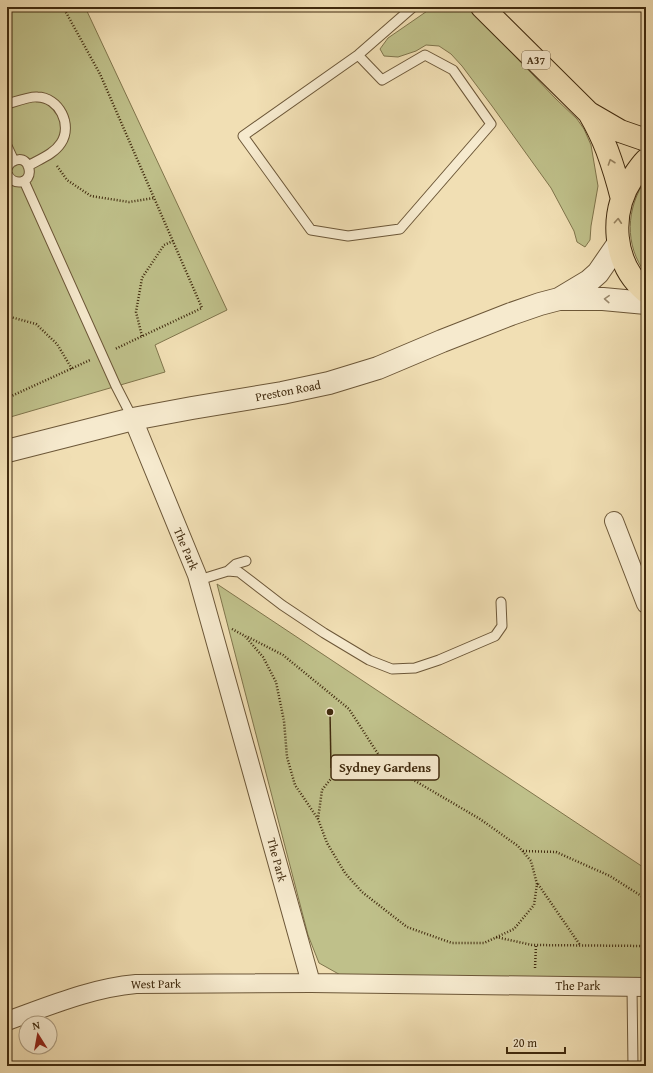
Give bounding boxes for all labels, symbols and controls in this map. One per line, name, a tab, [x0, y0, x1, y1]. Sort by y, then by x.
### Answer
road number: A37	[522, 51, 550, 69]
one-way arrow	[607, 158, 616, 165]
one-way arrow	[613, 218, 622, 224]
one-way arrow	[604, 295, 610, 304]
street label: Preston Road	[254, 376, 323, 405]
street label: The Park	[170, 525, 203, 574]
callout: Sydney Gardens	[331, 755, 439, 780]
text: Sydney Gardens	[339, 758, 431, 777]
street label: The Park	[263, 836, 292, 885]
street label: West Park	[131, 975, 182, 992]
street label: The Park	[556, 977, 601, 994]
north arrow	[18, 1015, 58, 1055]
text: N	[31, 1017, 42, 1034]
scale bar	[507, 1029, 565, 1055]
text: 20 m	[513, 1034, 537, 1051]

